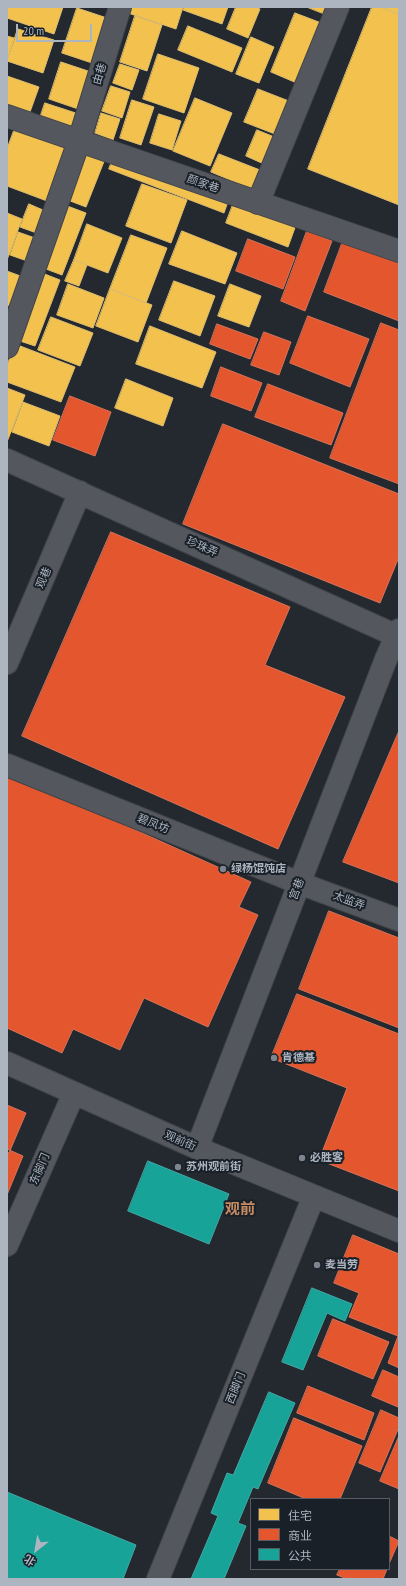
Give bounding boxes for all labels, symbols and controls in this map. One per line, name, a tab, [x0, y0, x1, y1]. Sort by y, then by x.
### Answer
scale bar	[18, 16, 94, 42]
text: 20 m	[23, 23, 44, 38]
street label: 由巷	[90, 62, 110, 86]
street label: 颜家巷	[185, 172, 221, 196]
street label: 珍珠弄	[184, 534, 220, 560]
street label: 观巷	[34, 565, 54, 591]
street label: 碧凤坊	[135, 812, 171, 836]
place label: 绿杨馄饨店	[231, 862, 286, 876]
marker: 绿杨馄饨店	[218, 864, 228, 874]
street label: 宫巷	[287, 876, 307, 902]
street label: 太监弄	[331, 889, 367, 913]
place label: 肯德基	[282, 1051, 315, 1065]
marker: 肯德基	[269, 1053, 279, 1063]
street label: 观前街	[162, 1128, 198, 1154]
street label: 东脚门	[27, 1151, 53, 1187]
place label: 必胜客	[310, 1151, 343, 1165]
marker: 必胜客	[297, 1153, 307, 1163]
place label: 苏州观前街	[186, 1160, 241, 1174]
marker: 苏州观前街	[173, 1162, 183, 1172]
district label: 观前	[225, 1201, 255, 1219]
place label: 麦当劳	[325, 1258, 358, 1272]
marker: 麦当劳	[312, 1260, 322, 1270]
street label: 西脚门	[224, 1370, 248, 1406]
legend	[250, 1498, 390, 1570]
text: 住宅	[288, 1508, 312, 1523]
text: 商业	[288, 1528, 312, 1543]
north arrow	[16, 1530, 56, 1570]
text: 公共	[288, 1548, 312, 1563]
text: 北	[21, 1551, 38, 1569]

